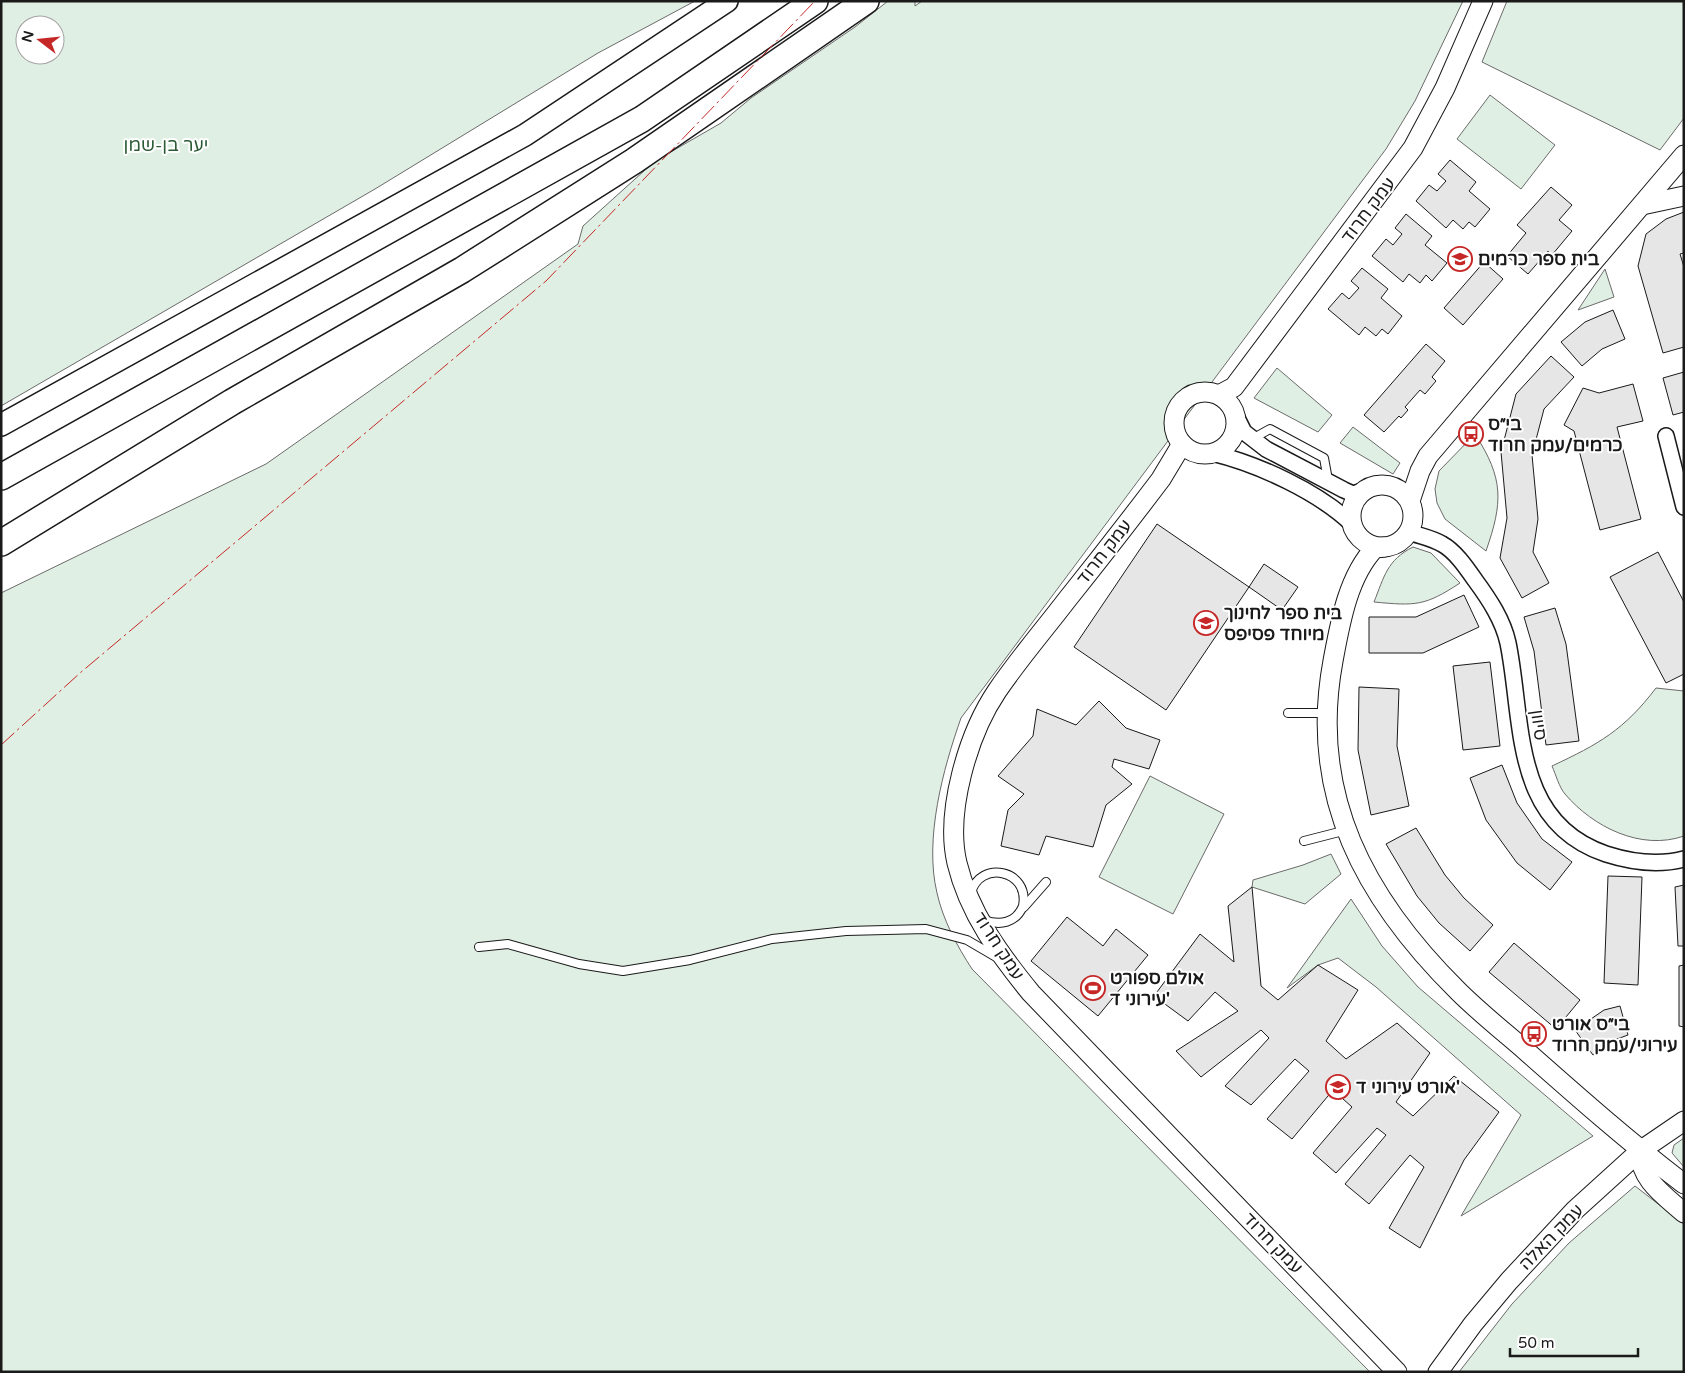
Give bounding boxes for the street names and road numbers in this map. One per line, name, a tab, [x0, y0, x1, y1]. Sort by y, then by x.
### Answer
street label: עמק חרוד	[1336, 173, 1400, 247]
street label: עמק חרוד	[1072, 515, 1136, 589]
street label: סיוון	[1526, 708, 1552, 742]
street label: עמק חרוד	[969, 908, 1029, 984]
street label: עמק האלה	[1514, 1199, 1588, 1275]
street label: עמק חרוד	[1238, 1208, 1308, 1278]

